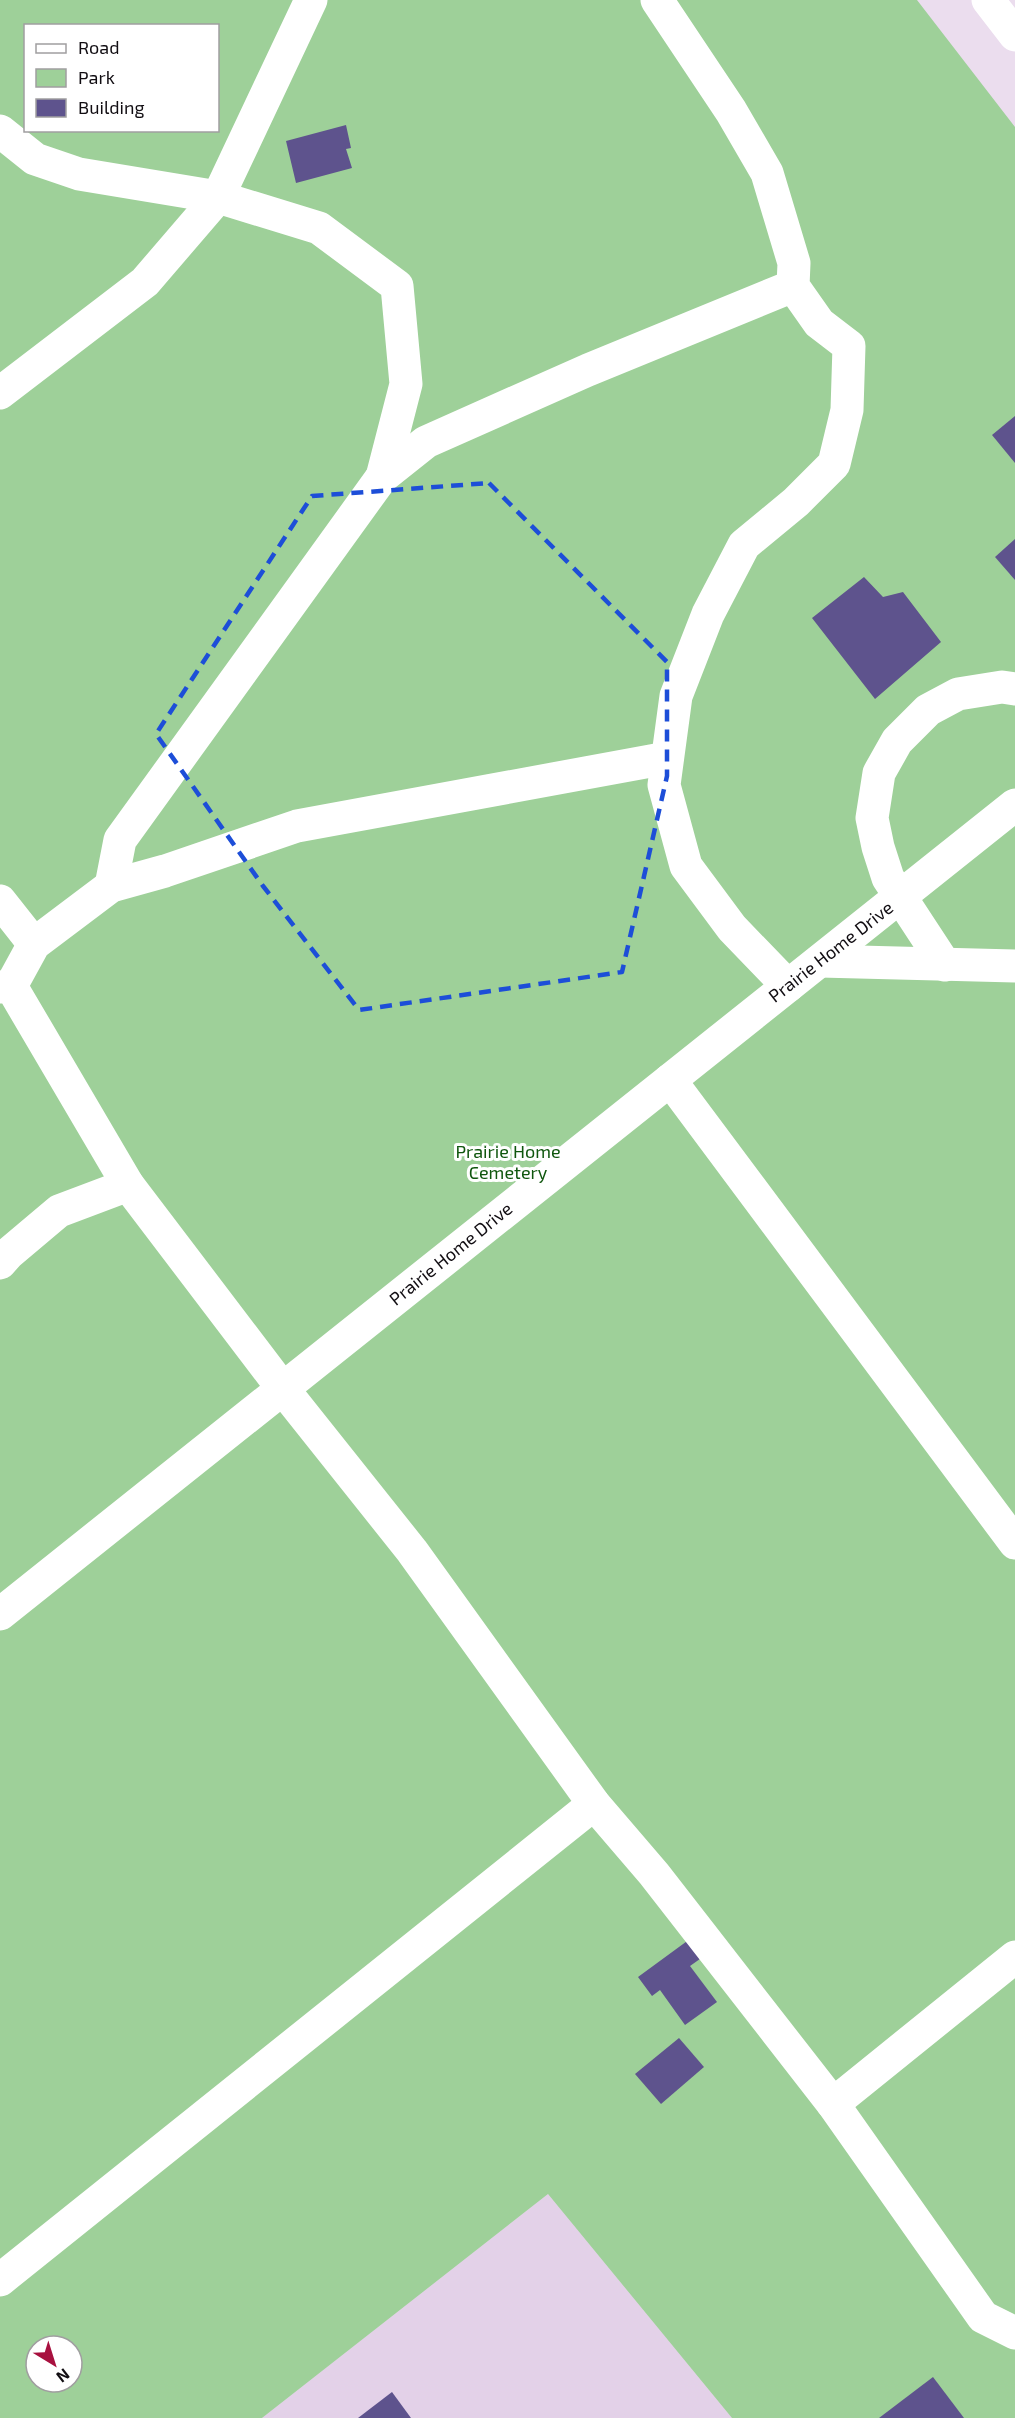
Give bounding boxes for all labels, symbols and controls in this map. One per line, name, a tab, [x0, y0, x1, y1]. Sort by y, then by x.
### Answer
legend	[24, 24, 219, 132]
text: Road	[78, 36, 119, 58]
text: Park	[78, 66, 115, 88]
text: Building	[78, 96, 145, 118]
street label: Prairie Home Drive	[764, 896, 897, 1007]
park label: Prairie Home Cemetery	[455, 1140, 561, 1183]
street label: Prairie Home Drive	[384, 1197, 516, 1310]
north arrow	[24, 2334, 84, 2394]
text: N	[53, 2365, 74, 2387]

